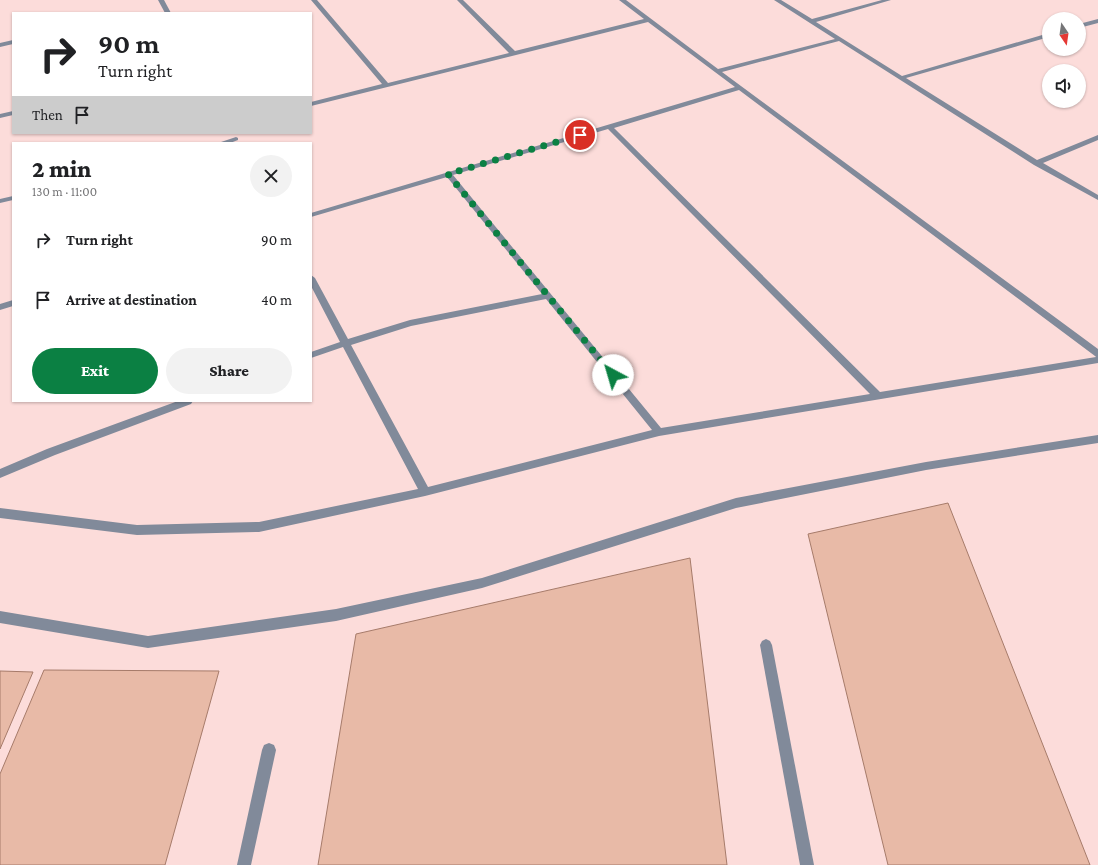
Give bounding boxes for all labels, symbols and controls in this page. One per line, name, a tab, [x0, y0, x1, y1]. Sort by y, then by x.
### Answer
north arrow	[1042, 12, 1086, 56]
map controls	[1042, 12, 1086, 108]
icon: right	[32, 28, 84, 80]
text: 90 m	[98, 28, 159, 59]
text: Turn right	[98, 61, 172, 81]
button: sound	[1042, 64, 1086, 108]
icon: arrive	[71, 104, 93, 126]
text: Then	[32, 107, 63, 123]
pin	[563, 118, 597, 152]
icon: arrive	[569, 124, 591, 146]
text: 2 min	[32, 155, 91, 182]
button: close	[250, 155, 292, 197]
text: 130 m · 11:00	[32, 184, 97, 199]
icon: right	[32, 229, 54, 251]
text: Turn right	[66, 232, 133, 248]
text: 90 m	[261, 232, 292, 248]
icon: arrive	[32, 289, 54, 311]
text: Arrive at destination	[66, 292, 197, 308]
text: 40 m	[261, 292, 292, 308]
button: Exit	[32, 348, 158, 394]
button: Share	[166, 348, 292, 394]
position arrow	[592, 354, 634, 396]

